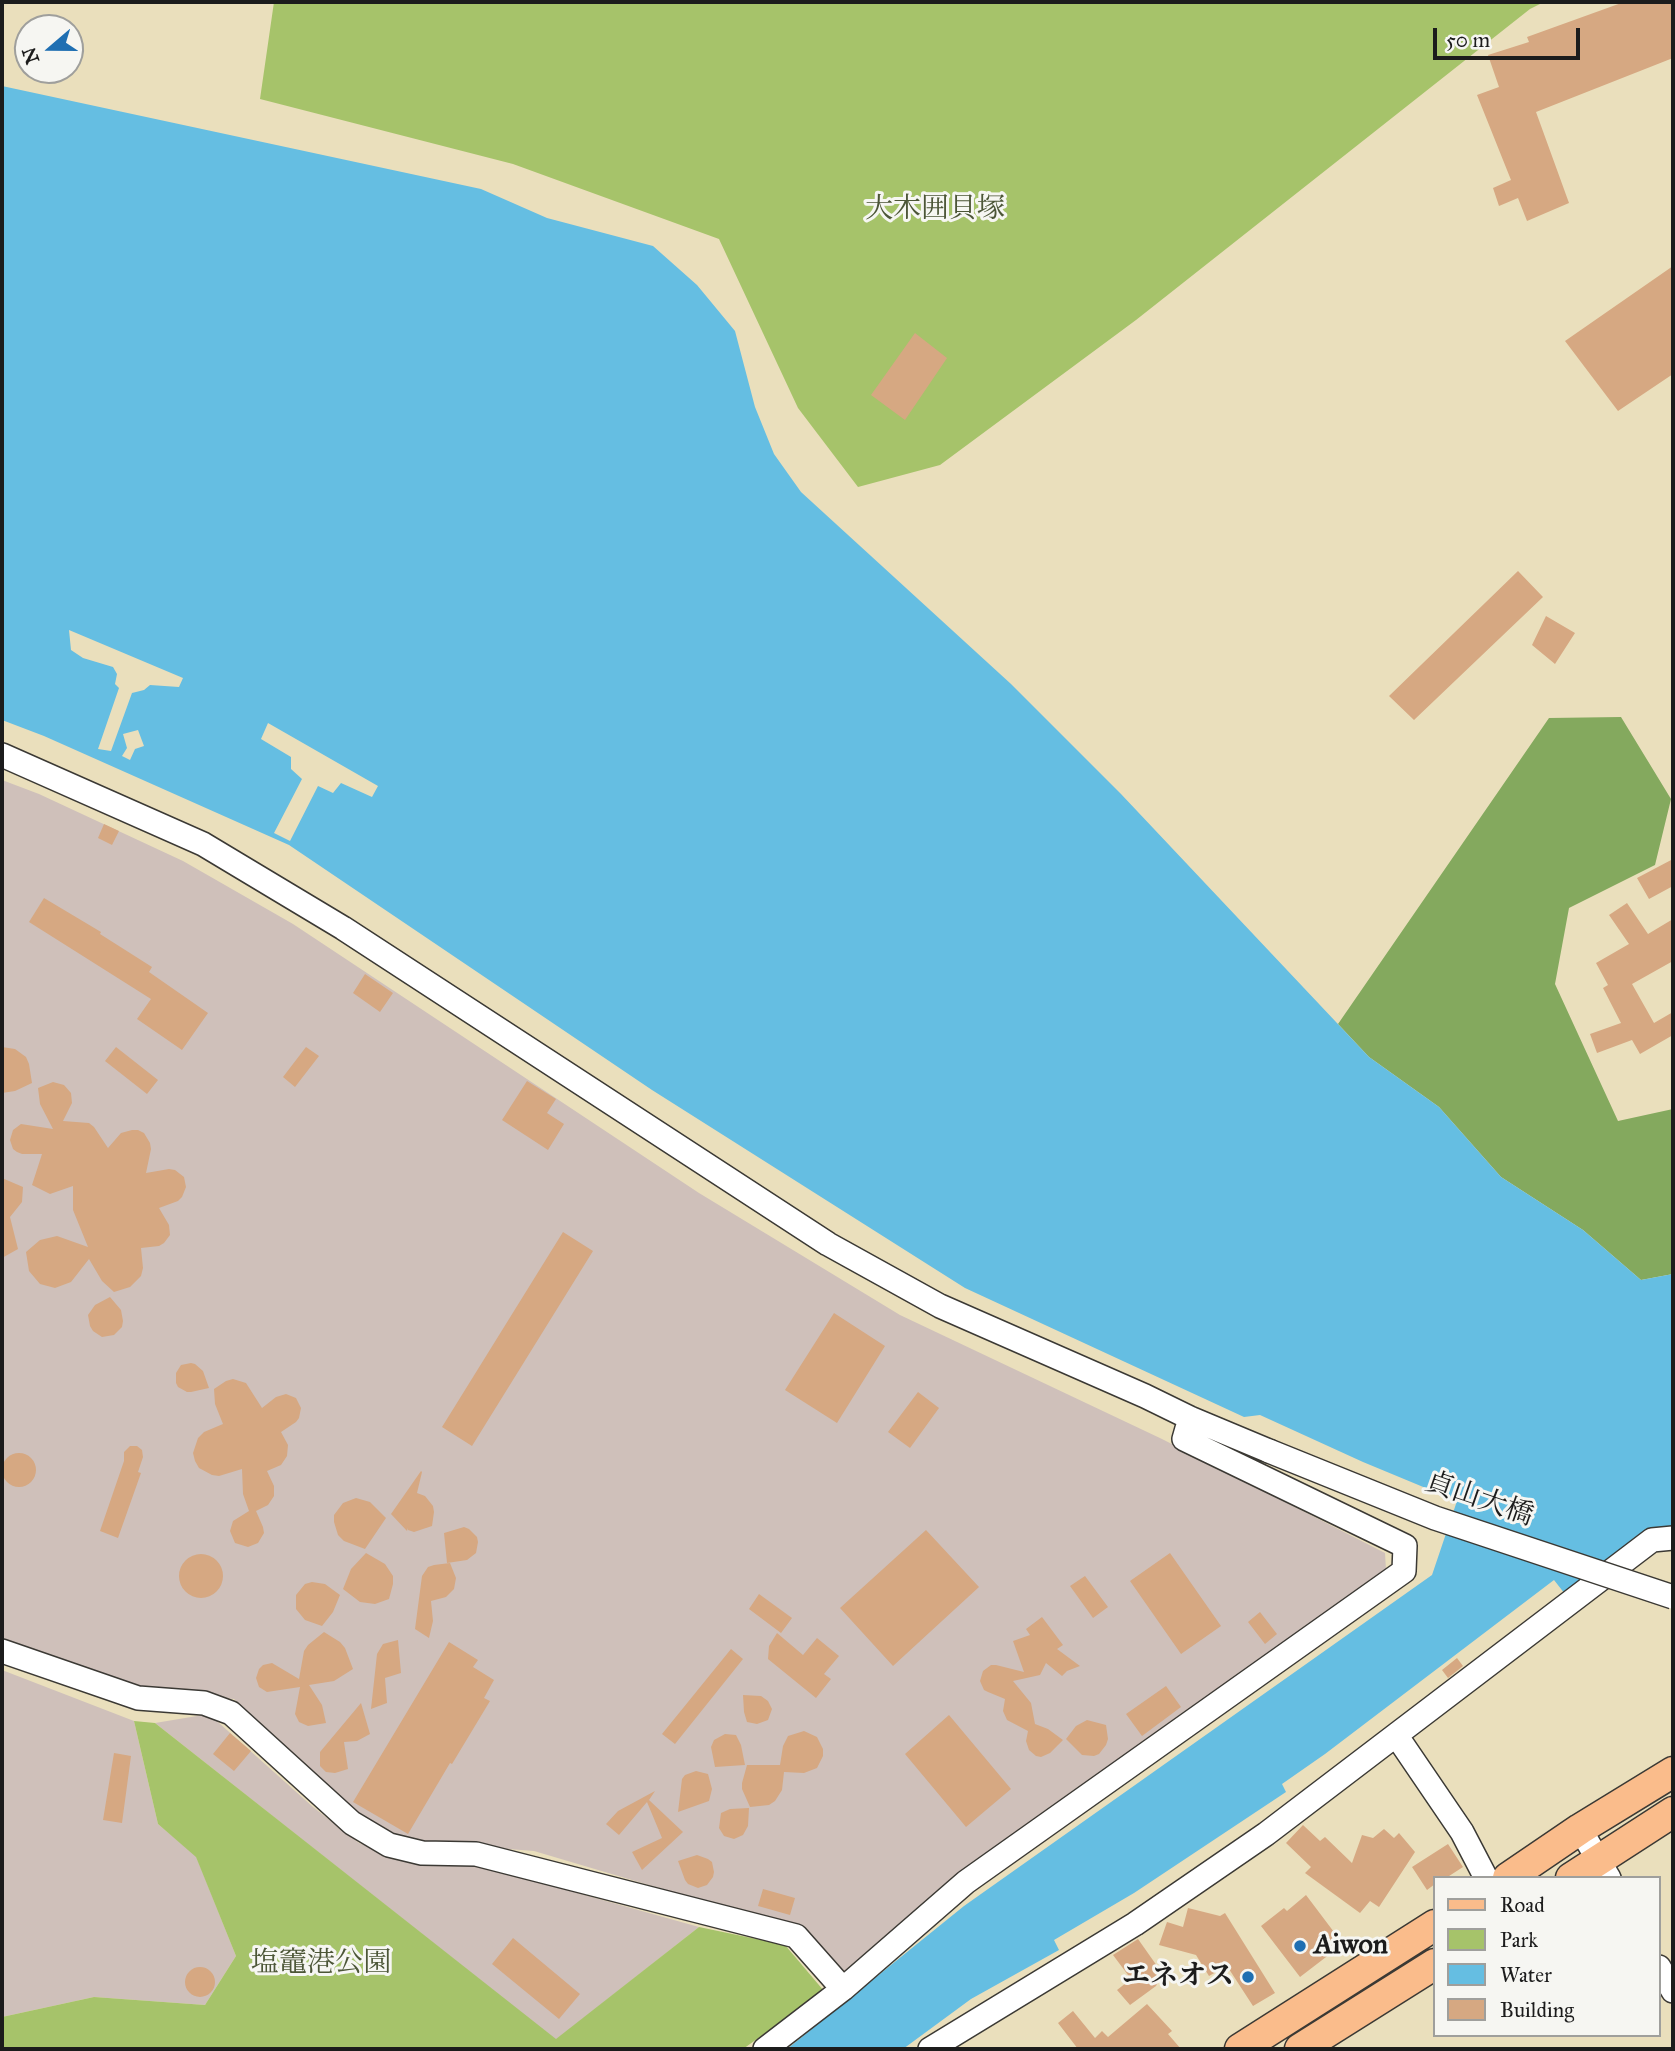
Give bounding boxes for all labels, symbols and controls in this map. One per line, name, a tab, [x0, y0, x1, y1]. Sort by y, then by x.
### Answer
north arrow	[14, 14, 84, 84]
scale bar	[1437, 14, 1584, 58]
text: 50 m	[1446, 27, 1490, 53]
text: N	[17, 44, 44, 67]
park label: 大木囲貝塚	[865, 193, 1005, 227]
street label: 貞山大橋	[1421, 1466, 1537, 1534]
legend	[1434, 1876, 1661, 2037]
text: Road	[1500, 1892, 1545, 1918]
text: Park	[1500, 1927, 1538, 1953]
place label: Aiwon	[1314, 1929, 1388, 1963]
marker: Aiwon	[1292, 1938, 1308, 1954]
park label: 塩竈港公園	[251, 1947, 391, 1981]
place label: エネオス	[1122, 1960, 1234, 1994]
text: Water	[1500, 1962, 1552, 1988]
marker: エネオス	[1240, 1969, 1256, 1985]
text: Building	[1500, 1997, 1574, 2023]

